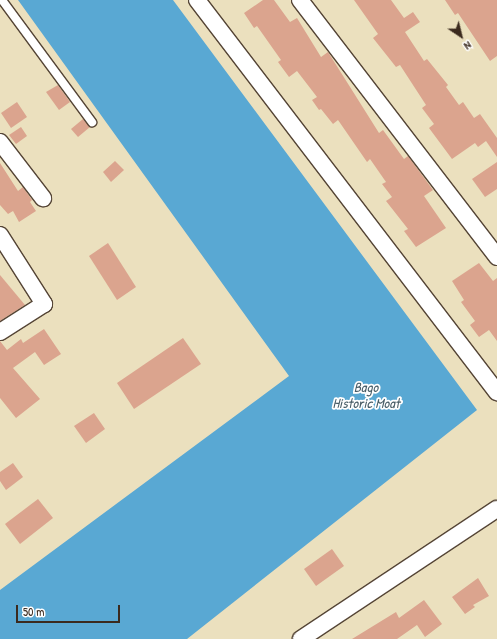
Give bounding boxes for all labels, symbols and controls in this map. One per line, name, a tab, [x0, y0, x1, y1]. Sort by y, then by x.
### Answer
north arrow	[441, 16, 481, 56]
text: N	[461, 38, 474, 53]
water label: Bago Historic Moat	[333, 379, 399, 412]
scale bar	[18, 597, 122, 623]
text: 50 m	[23, 603, 44, 620]

